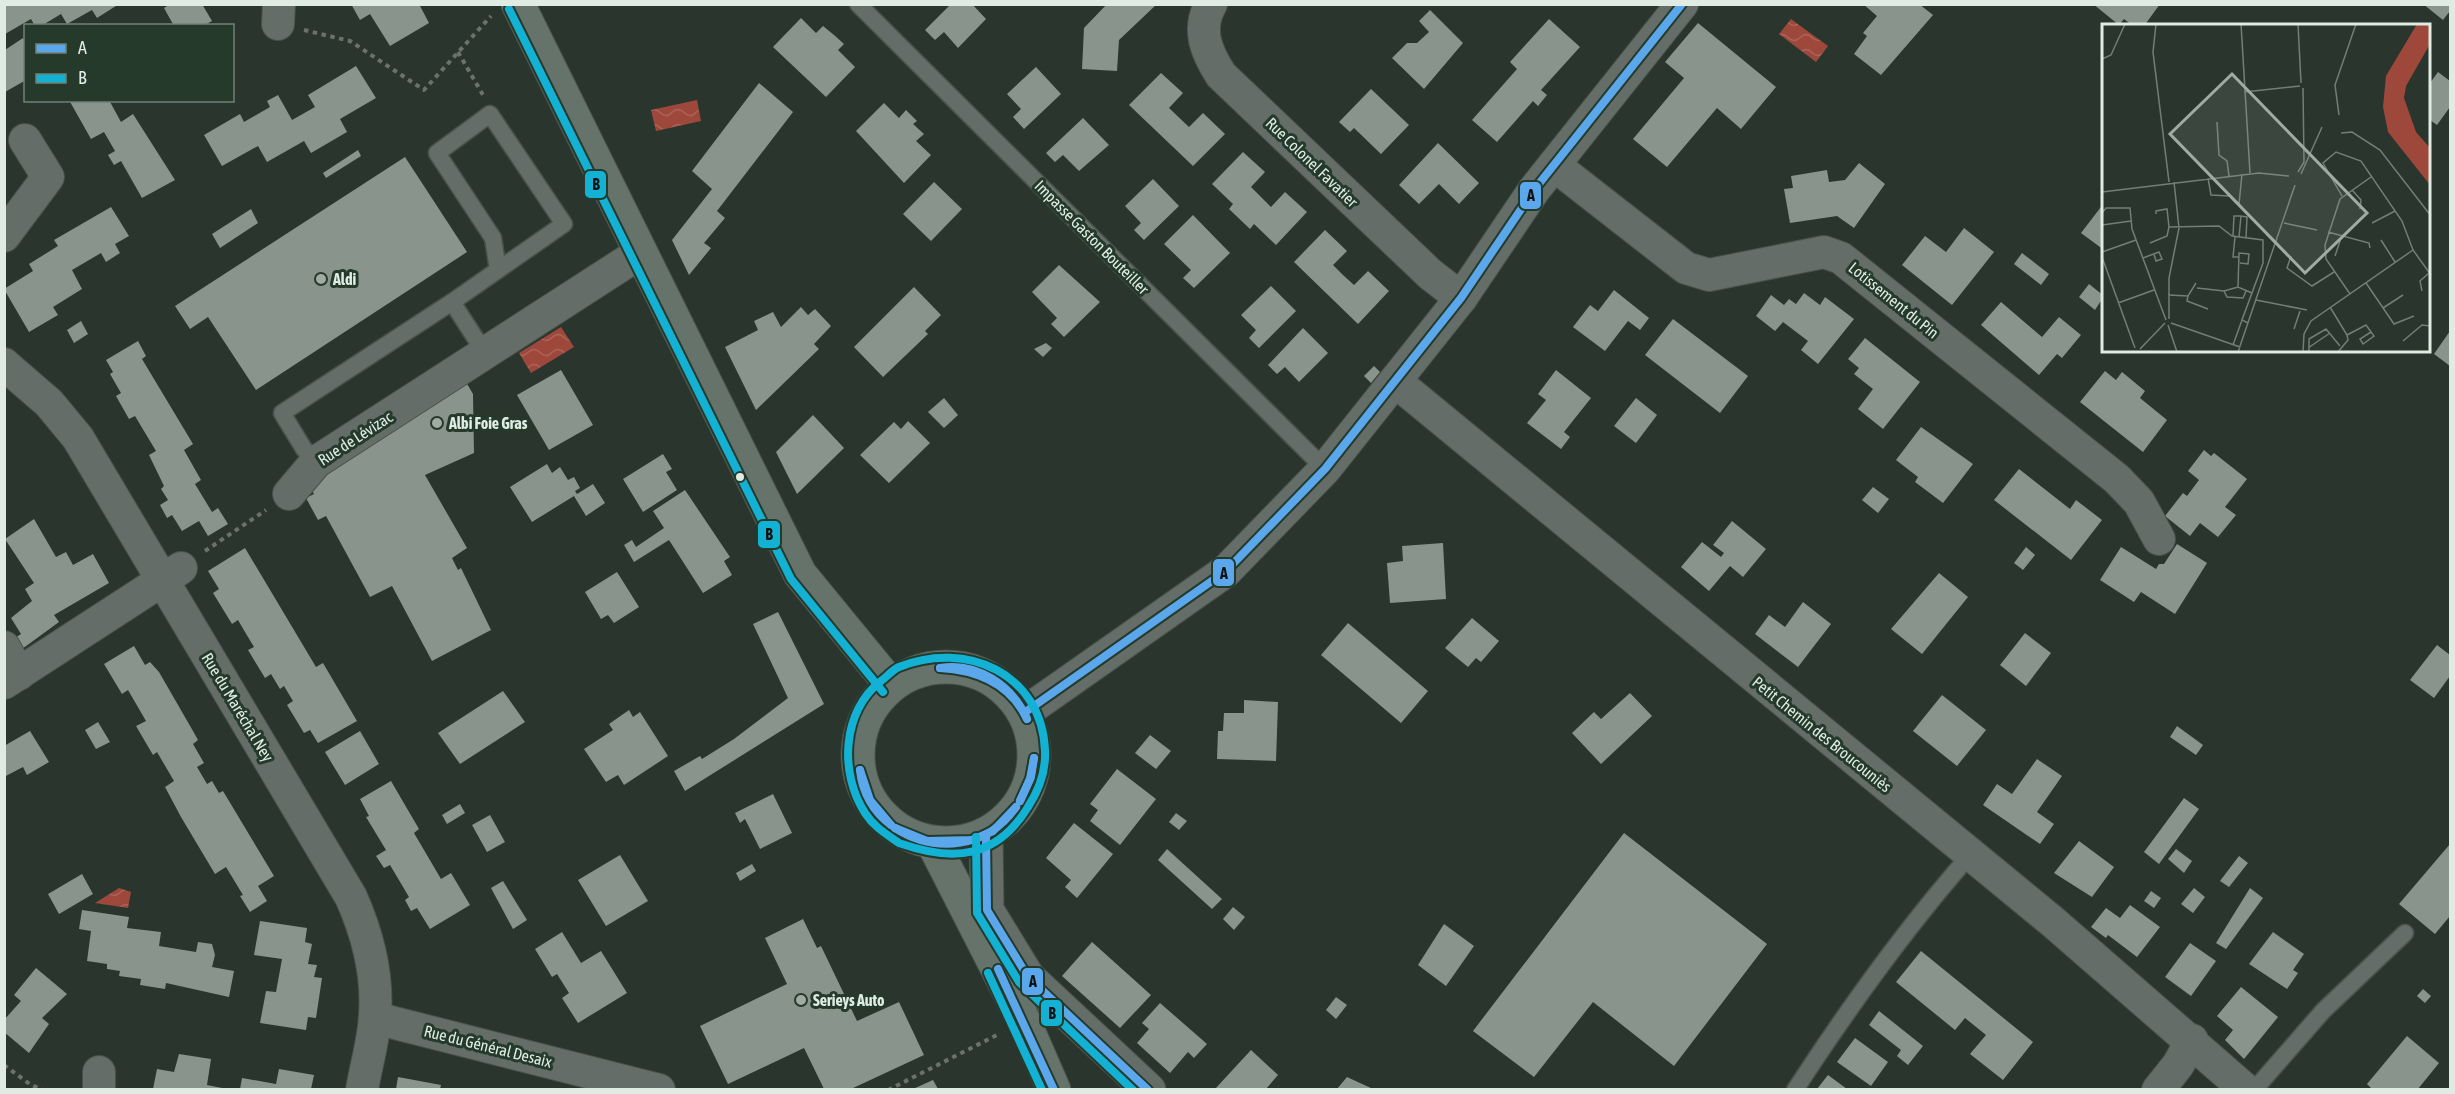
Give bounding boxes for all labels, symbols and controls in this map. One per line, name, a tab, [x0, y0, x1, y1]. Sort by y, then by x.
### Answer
legend	[24, 24, 234, 102]
inset map	[2102, 24, 2431, 352]
text: A	[78, 37, 87, 58]
text: B	[78, 67, 87, 88]
street label: Rue Colonel Favatier	[1262, 114, 1362, 211]
line badge: B	[584, 170, 607, 199]
text: B	[592, 175, 600, 193]
street label: Impasse Gaston Bouteiller	[1031, 176, 1153, 298]
line badge: A	[1519, 181, 1542, 210]
text: A	[1526, 186, 1535, 204]
street label: Lotissement du Pin	[1845, 258, 1943, 342]
place label: Aldi	[332, 270, 357, 288]
marker: Aldi	[314, 272, 328, 286]
street label: Rue de Lévizac	[314, 407, 396, 469]
place label: Albi Foie Gras	[448, 414, 528, 432]
marker: Albi Foie Gras	[430, 416, 444, 430]
unlabelled marker	[734, 471, 746, 483]
line badge: B	[757, 520, 781, 549]
text: B	[765, 525, 773, 543]
line badge: A	[1212, 558, 1235, 587]
text: A	[1219, 564, 1228, 582]
street label: Rue du Maréchal Ney	[198, 649, 278, 765]
street label: Petit Chemin des Broucouniès	[1749, 673, 1895, 796]
line badge: A	[1021, 967, 1044, 996]
text: A	[1028, 972, 1037, 990]
place label: Serieys Auto	[813, 991, 885, 1009]
marker: Serieys Auto	[794, 993, 808, 1007]
line badge: B	[1040, 999, 1063, 1027]
text: B	[1048, 1004, 1056, 1022]
street label: Rue du Général Desaix	[422, 1021, 554, 1071]

